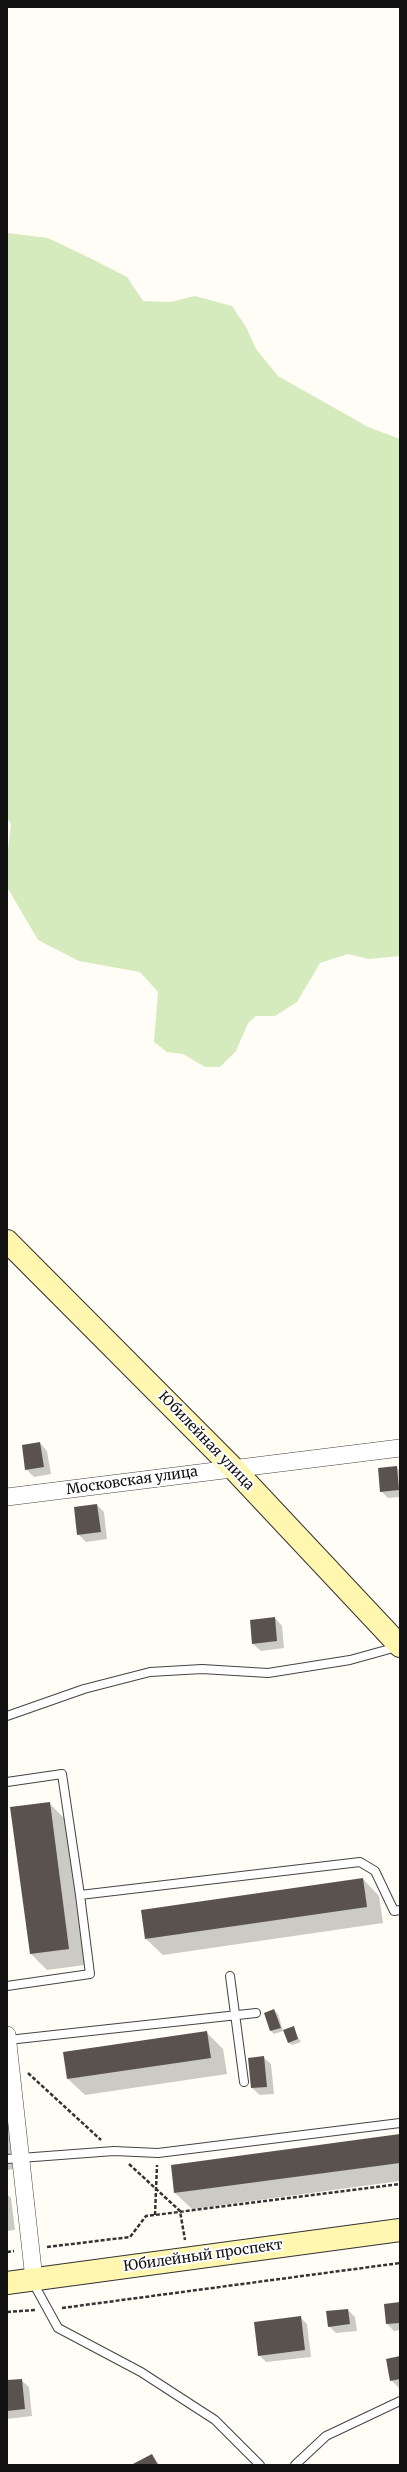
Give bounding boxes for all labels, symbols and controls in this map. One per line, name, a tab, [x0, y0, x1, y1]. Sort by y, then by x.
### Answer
street label: Юбилейная улица	[155, 1388, 257, 1494]
street label: Московская улица	[65, 1463, 199, 1499]
street label: Юбилейный проспект	[122, 2236, 284, 2276]

